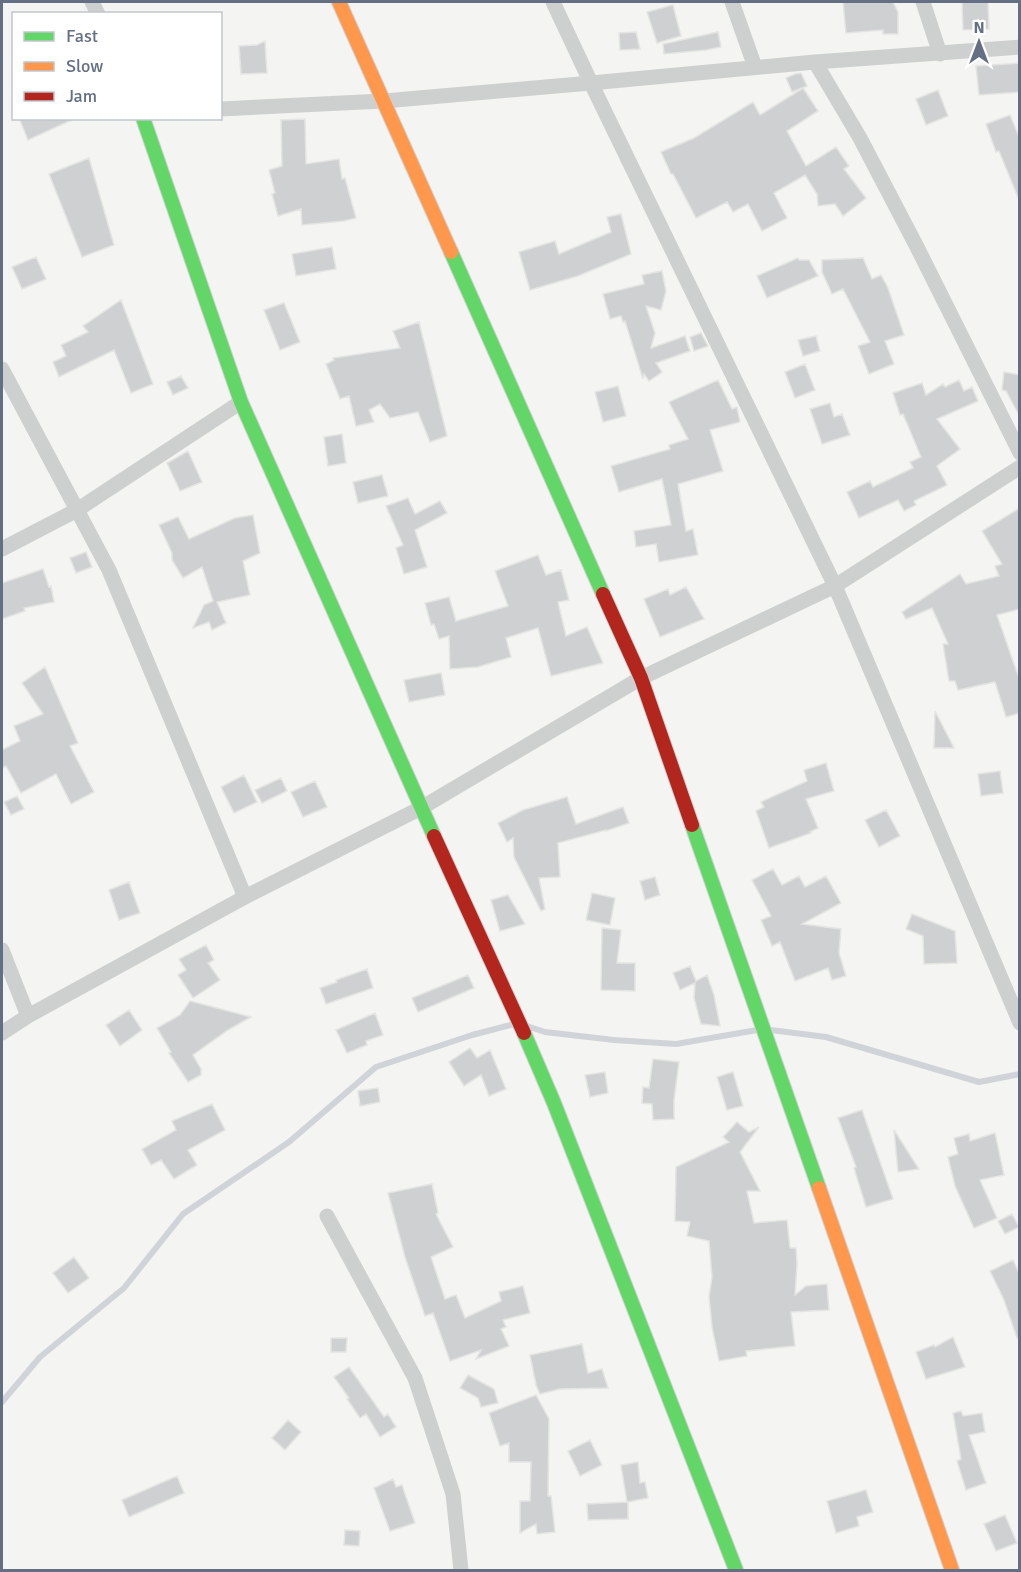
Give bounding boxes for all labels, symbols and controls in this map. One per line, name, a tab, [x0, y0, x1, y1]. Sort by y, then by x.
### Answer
legend	[12, 12, 222, 120]
north arrow	[949, 12, 1009, 72]
text: N	[973, 18, 985, 38]
text: Fast	[66, 25, 98, 47]
text: Slow	[66, 55, 103, 77]
text: Jam	[66, 85, 97, 107]

